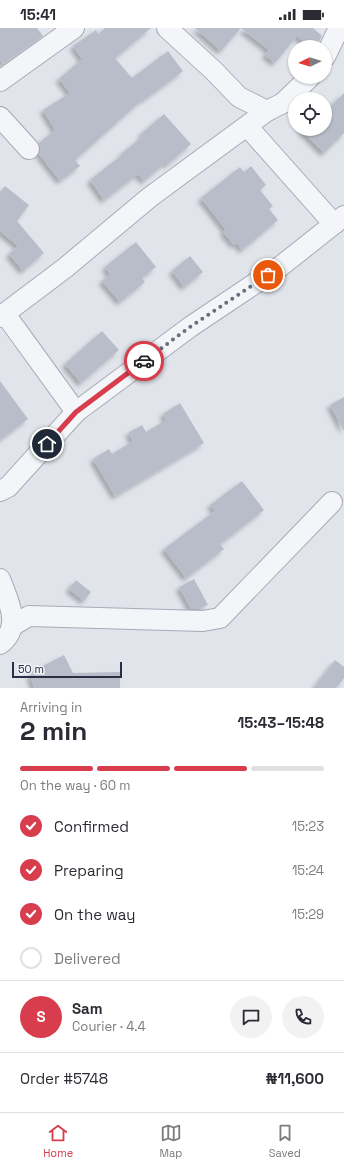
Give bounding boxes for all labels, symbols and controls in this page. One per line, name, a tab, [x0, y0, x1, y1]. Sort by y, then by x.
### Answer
text: 15:41	[20, 5, 56, 24]
north arrow	[288, 40, 332, 84]
map controls	[288, 40, 332, 136]
button: locate	[288, 92, 332, 136]
pin	[251, 258, 285, 292]
icon: bag	[257, 264, 279, 286]
courier	[124, 341, 164, 381]
icon: car	[133, 350, 155, 372]
pin	[30, 427, 64, 461]
icon: home	[36, 433, 58, 455]
scale bar	[12, 660, 122, 679]
text: 50 m	[18, 662, 44, 676]
text: Arriving in	[20, 699, 82, 716]
text: 15:43–15:48	[238, 713, 324, 732]
text: 2 min	[20, 714, 87, 748]
text: On the way · 60 m	[20, 777, 131, 794]
icon: check	[20, 815, 42, 837]
text: Confirmed	[54, 817, 129, 836]
text: 15:23	[292, 818, 324, 835]
icon: check	[20, 859, 42, 881]
text: Preparing	[54, 861, 124, 880]
text: 15:24	[292, 862, 324, 879]
icon: check	[20, 903, 42, 925]
text: On the way	[54, 905, 135, 924]
text: 15:29	[292, 906, 324, 923]
text: Delivered	[54, 949, 121, 968]
button: chat	[230, 996, 272, 1038]
button: phone	[282, 996, 324, 1038]
text: Sam	[72, 999, 103, 1018]
text: S	[36, 1007, 46, 1026]
text: Courier · 4.4	[72, 1018, 146, 1035]
text: Order #5748	[20, 1069, 108, 1088]
text: ₦11,600	[265, 1069, 324, 1088]
tab: Home	[43, 1122, 73, 1160]
tab: Map	[159, 1122, 182, 1160]
tab: Saved	[269, 1122, 301, 1160]

